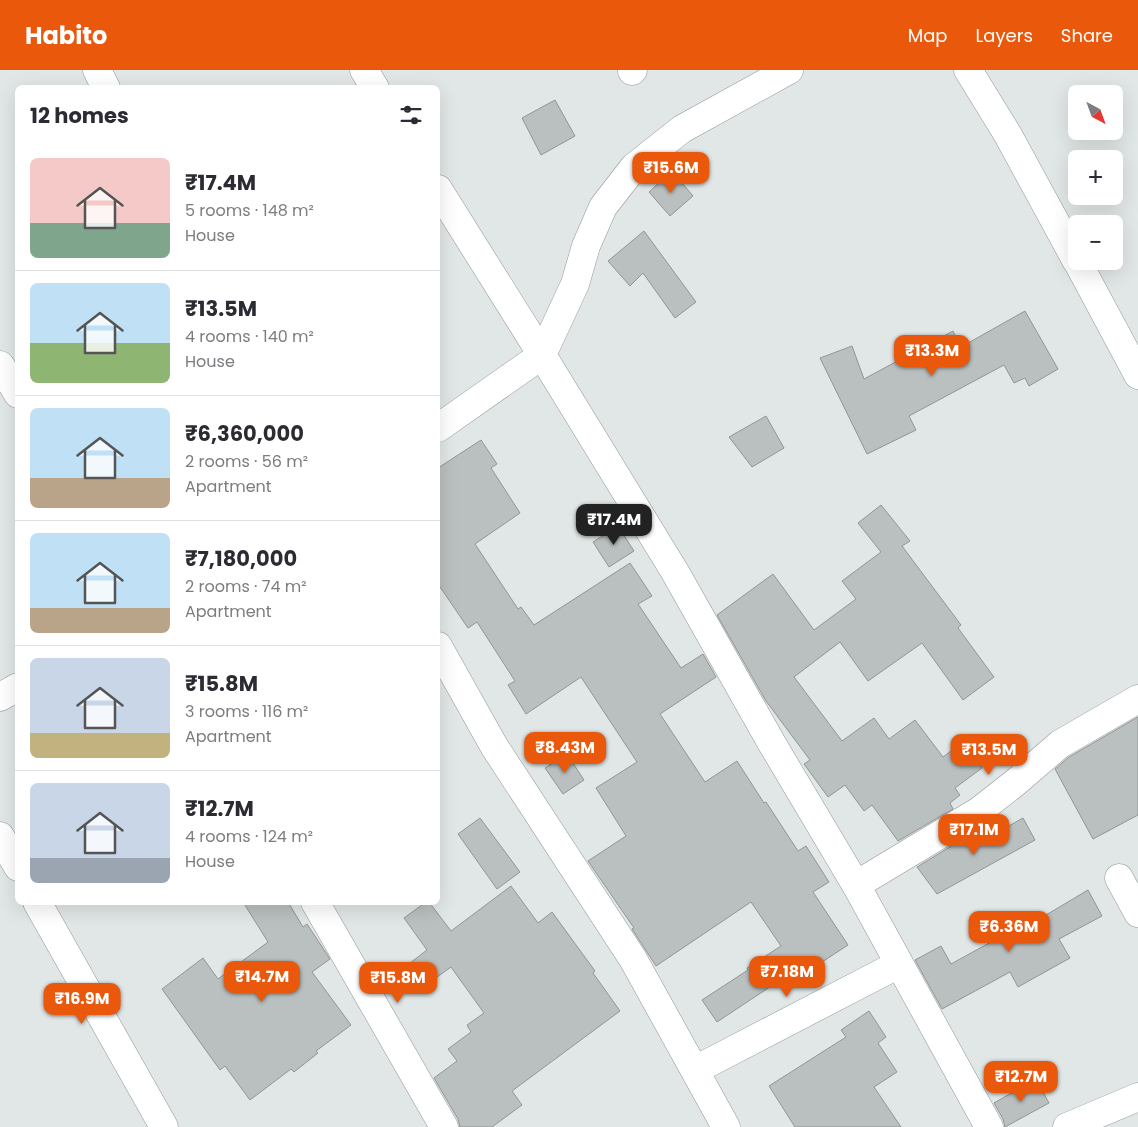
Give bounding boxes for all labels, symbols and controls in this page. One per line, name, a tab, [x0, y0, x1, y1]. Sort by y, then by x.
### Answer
text: Habito	[25, 19, 107, 52]
text: Map	[908, 23, 948, 48]
text: Layers	[976, 23, 1033, 48]
text: Share	[1061, 23, 1113, 48]
north arrow	[1068, 85, 1122, 140]
map controls	[1068, 85, 1123, 270]
text: 12 homes	[30, 101, 129, 130]
icon: filters	[397, 101, 425, 129]
button: +	[1068, 150, 1123, 205]
pin: ₹15.6M	[630, 152, 712, 194]
text: ₹15.6M	[643, 156, 699, 179]
text: ₹17.4M	[185, 168, 256, 197]
icon: home	[70, 178, 130, 238]
text: 5 rooms · 148 m²	[185, 199, 314, 222]
button: −	[1068, 215, 1123, 270]
text: House	[185, 224, 235, 247]
text: ₹13.5M	[185, 294, 257, 323]
icon: home	[70, 303, 130, 363]
text: 4 rooms · 140 m²	[185, 325, 314, 348]
pin: ₹13.3M	[891, 334, 973, 377]
text: ₹13.3M	[905, 339, 959, 362]
text: House	[185, 350, 235, 373]
text: ₹6,360,000	[185, 419, 304, 448]
icon: home	[70, 428, 130, 488]
text: 2 rooms · 56 m²	[185, 450, 308, 473]
text: Apartment	[185, 475, 272, 498]
pin: ₹17.4M	[573, 504, 655, 546]
text: ₹17.4M	[587, 508, 641, 531]
text: ₹7,180,000	[185, 544, 297, 573]
icon: home	[70, 553, 130, 613]
text: 2 rooms · 74 m²	[185, 575, 307, 598]
text: Apartment	[185, 600, 272, 623]
text: ₹15.8M	[185, 669, 258, 698]
icon: home	[70, 678, 130, 738]
text: 3 rooms · 116 m²	[185, 700, 308, 723]
text: Apartment	[185, 725, 272, 748]
pin: ₹8.43M	[524, 732, 606, 774]
pin: ₹13.5M	[948, 734, 1030, 776]
text: ₹8.43M	[535, 736, 595, 759]
text: ₹13.5M	[962, 738, 1016, 761]
text: ₹12.7M	[185, 794, 254, 823]
icon: home	[70, 803, 130, 863]
pin: ₹17.1M	[933, 814, 1015, 856]
text: ₹17.1M	[949, 818, 999, 841]
text: 4 rooms · 124 m²	[185, 825, 313, 848]
text: House	[185, 850, 235, 873]
pin: ₹6.36M	[968, 910, 1050, 953]
text: ₹6.36M	[980, 915, 1038, 938]
pin: ₹7.18M	[746, 956, 828, 998]
pin: ₹14.7M	[221, 960, 303, 1003]
text: ₹7.18M	[760, 960, 814, 983]
pin: ₹15.8M	[357, 962, 439, 1004]
text: ₹14.7M	[235, 965, 289, 988]
text: ₹15.8M	[370, 966, 426, 989]
pin: ₹16.9M	[41, 982, 123, 1025]
text: ₹16.9M	[55, 987, 109, 1010]
pin: ₹12.7M	[980, 1060, 1062, 1103]
text: ₹12.7M	[995, 1065, 1047, 1088]

